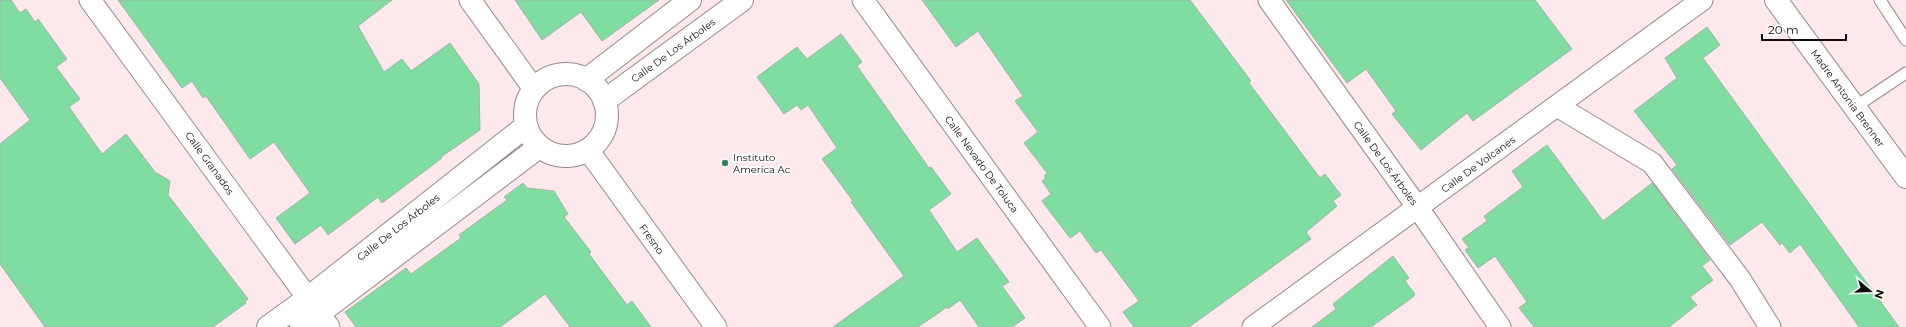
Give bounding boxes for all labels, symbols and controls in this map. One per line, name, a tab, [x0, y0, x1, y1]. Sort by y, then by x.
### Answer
street label: Calle De Los Árboles	[629, 15, 718, 85]
scale bar	[1762, 16, 1846, 42]
text: 20 m	[1768, 22, 1799, 37]
street label: Madre Antonia Brenner	[1808, 47, 1887, 150]
street label: Calle Nevado De Toluca	[942, 113, 1021, 215]
street label: Calle De Los Árboles	[1351, 119, 1421, 208]
street label: Calle Granados	[182, 129, 237, 197]
street label: Calle De Volcanes	[1439, 133, 1518, 196]
place label: Instituto America Ac	[733, 151, 791, 176]
marker: Instituto America Ac	[720, 158, 730, 168]
street label: Calle De Los Árboles	[354, 191, 442, 264]
street label: Fresno	[636, 222, 667, 257]
north arrow	[1850, 271, 1890, 311]
text: N	[1871, 288, 1888, 301]

